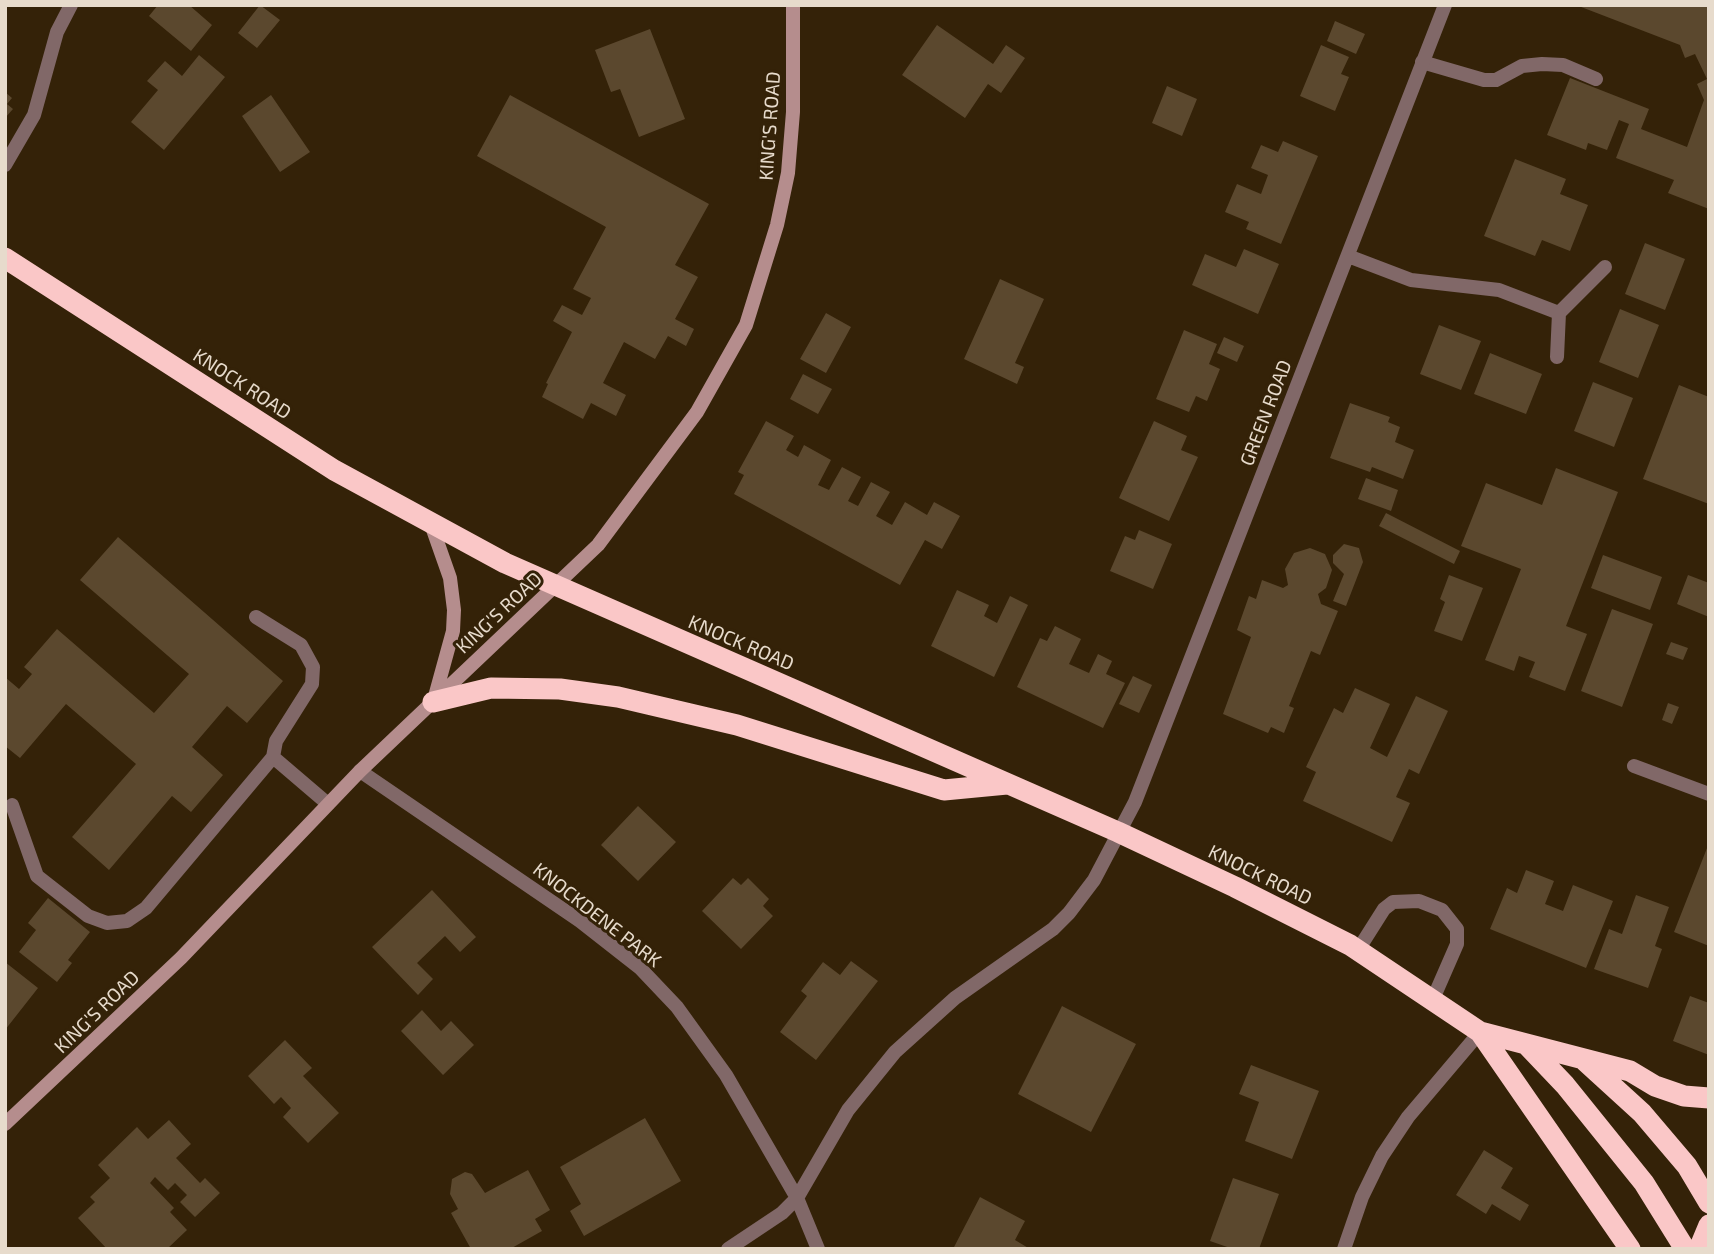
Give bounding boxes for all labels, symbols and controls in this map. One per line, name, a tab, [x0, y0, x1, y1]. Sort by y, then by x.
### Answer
street label: KING'S ROAD	[755, 71, 785, 181]
street label: KNOCK ROAD	[189, 344, 295, 424]
street label: GREEN ROAD	[1235, 357, 1297, 469]
street label: KING'S ROAD	[451, 567, 547, 659]
street label: KNOCK ROAD	[685, 611, 797, 675]
street label: KNOCK ROAD	[1204, 840, 1316, 910]
street label: KNOCKDENE PARK	[528, 858, 666, 972]
street label: KING'S ROAD	[50, 966, 144, 1058]

